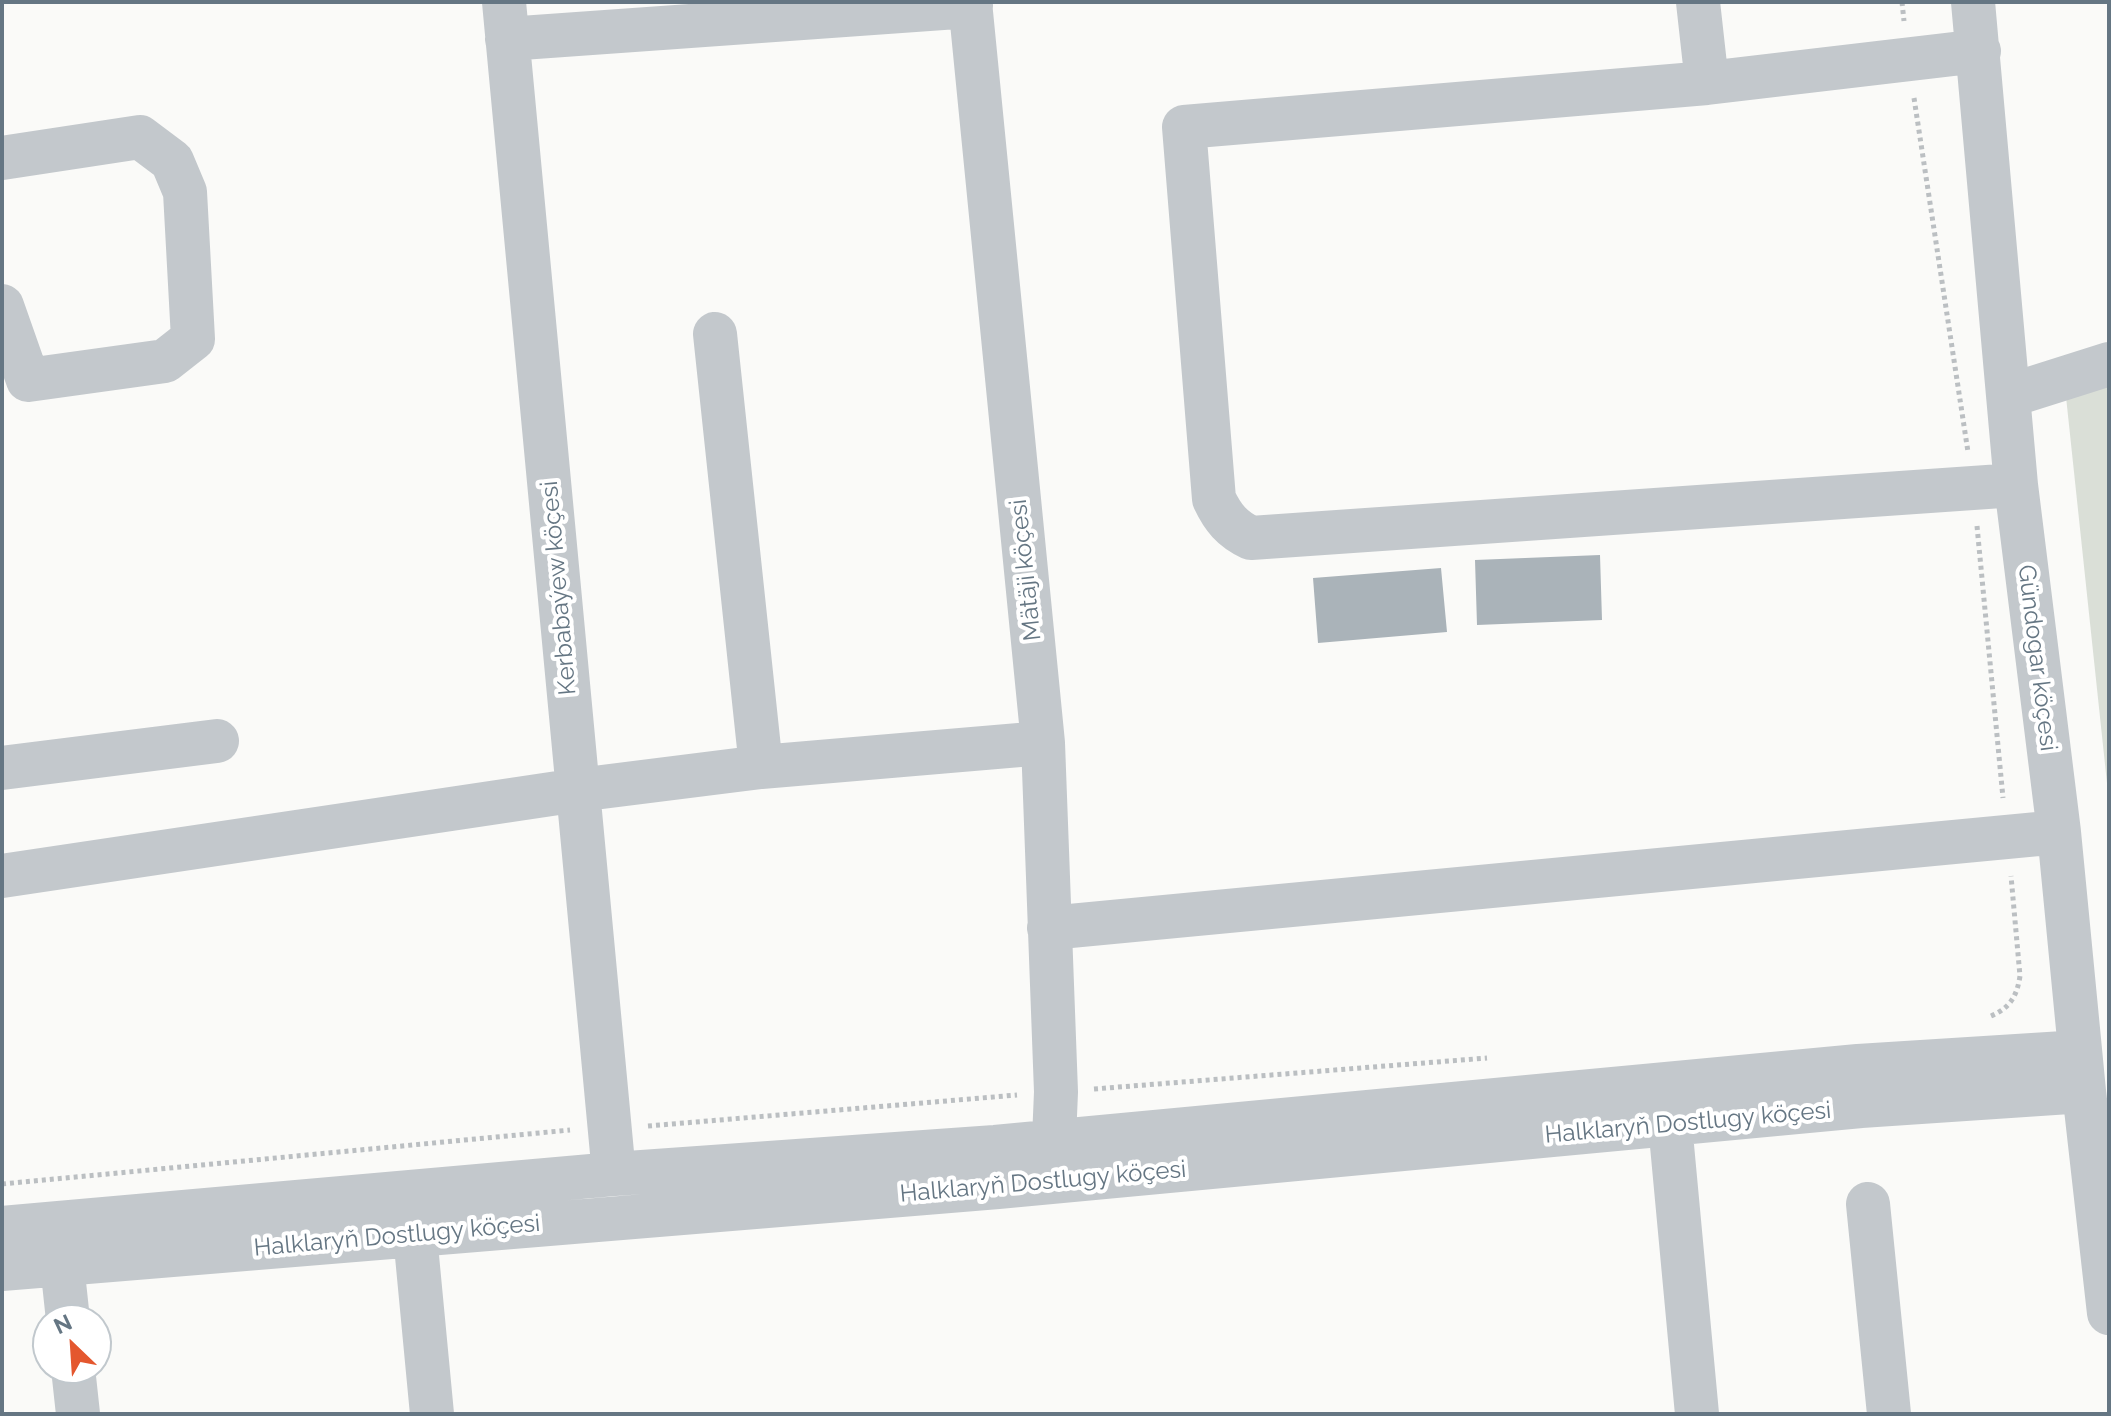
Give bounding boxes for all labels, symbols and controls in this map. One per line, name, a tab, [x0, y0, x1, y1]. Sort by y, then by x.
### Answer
street label: Kerbabaýew köçesi	[535, 480, 583, 696]
street label: Mätäji köçesi	[1004, 498, 1048, 642]
street label: Gündogar köçesi	[2011, 563, 2063, 753]
street label: Halklaryň Dostlugy köçesi	[1544, 1096, 1832, 1150]
street label: Halklaryň Dostlugy köçesi	[899, 1155, 1187, 1209]
street label: Halklaryň Dostlugy köçesi	[253, 1209, 541, 1263]
north arrow	[32, 1304, 112, 1384]
text: N	[50, 1309, 76, 1339]

